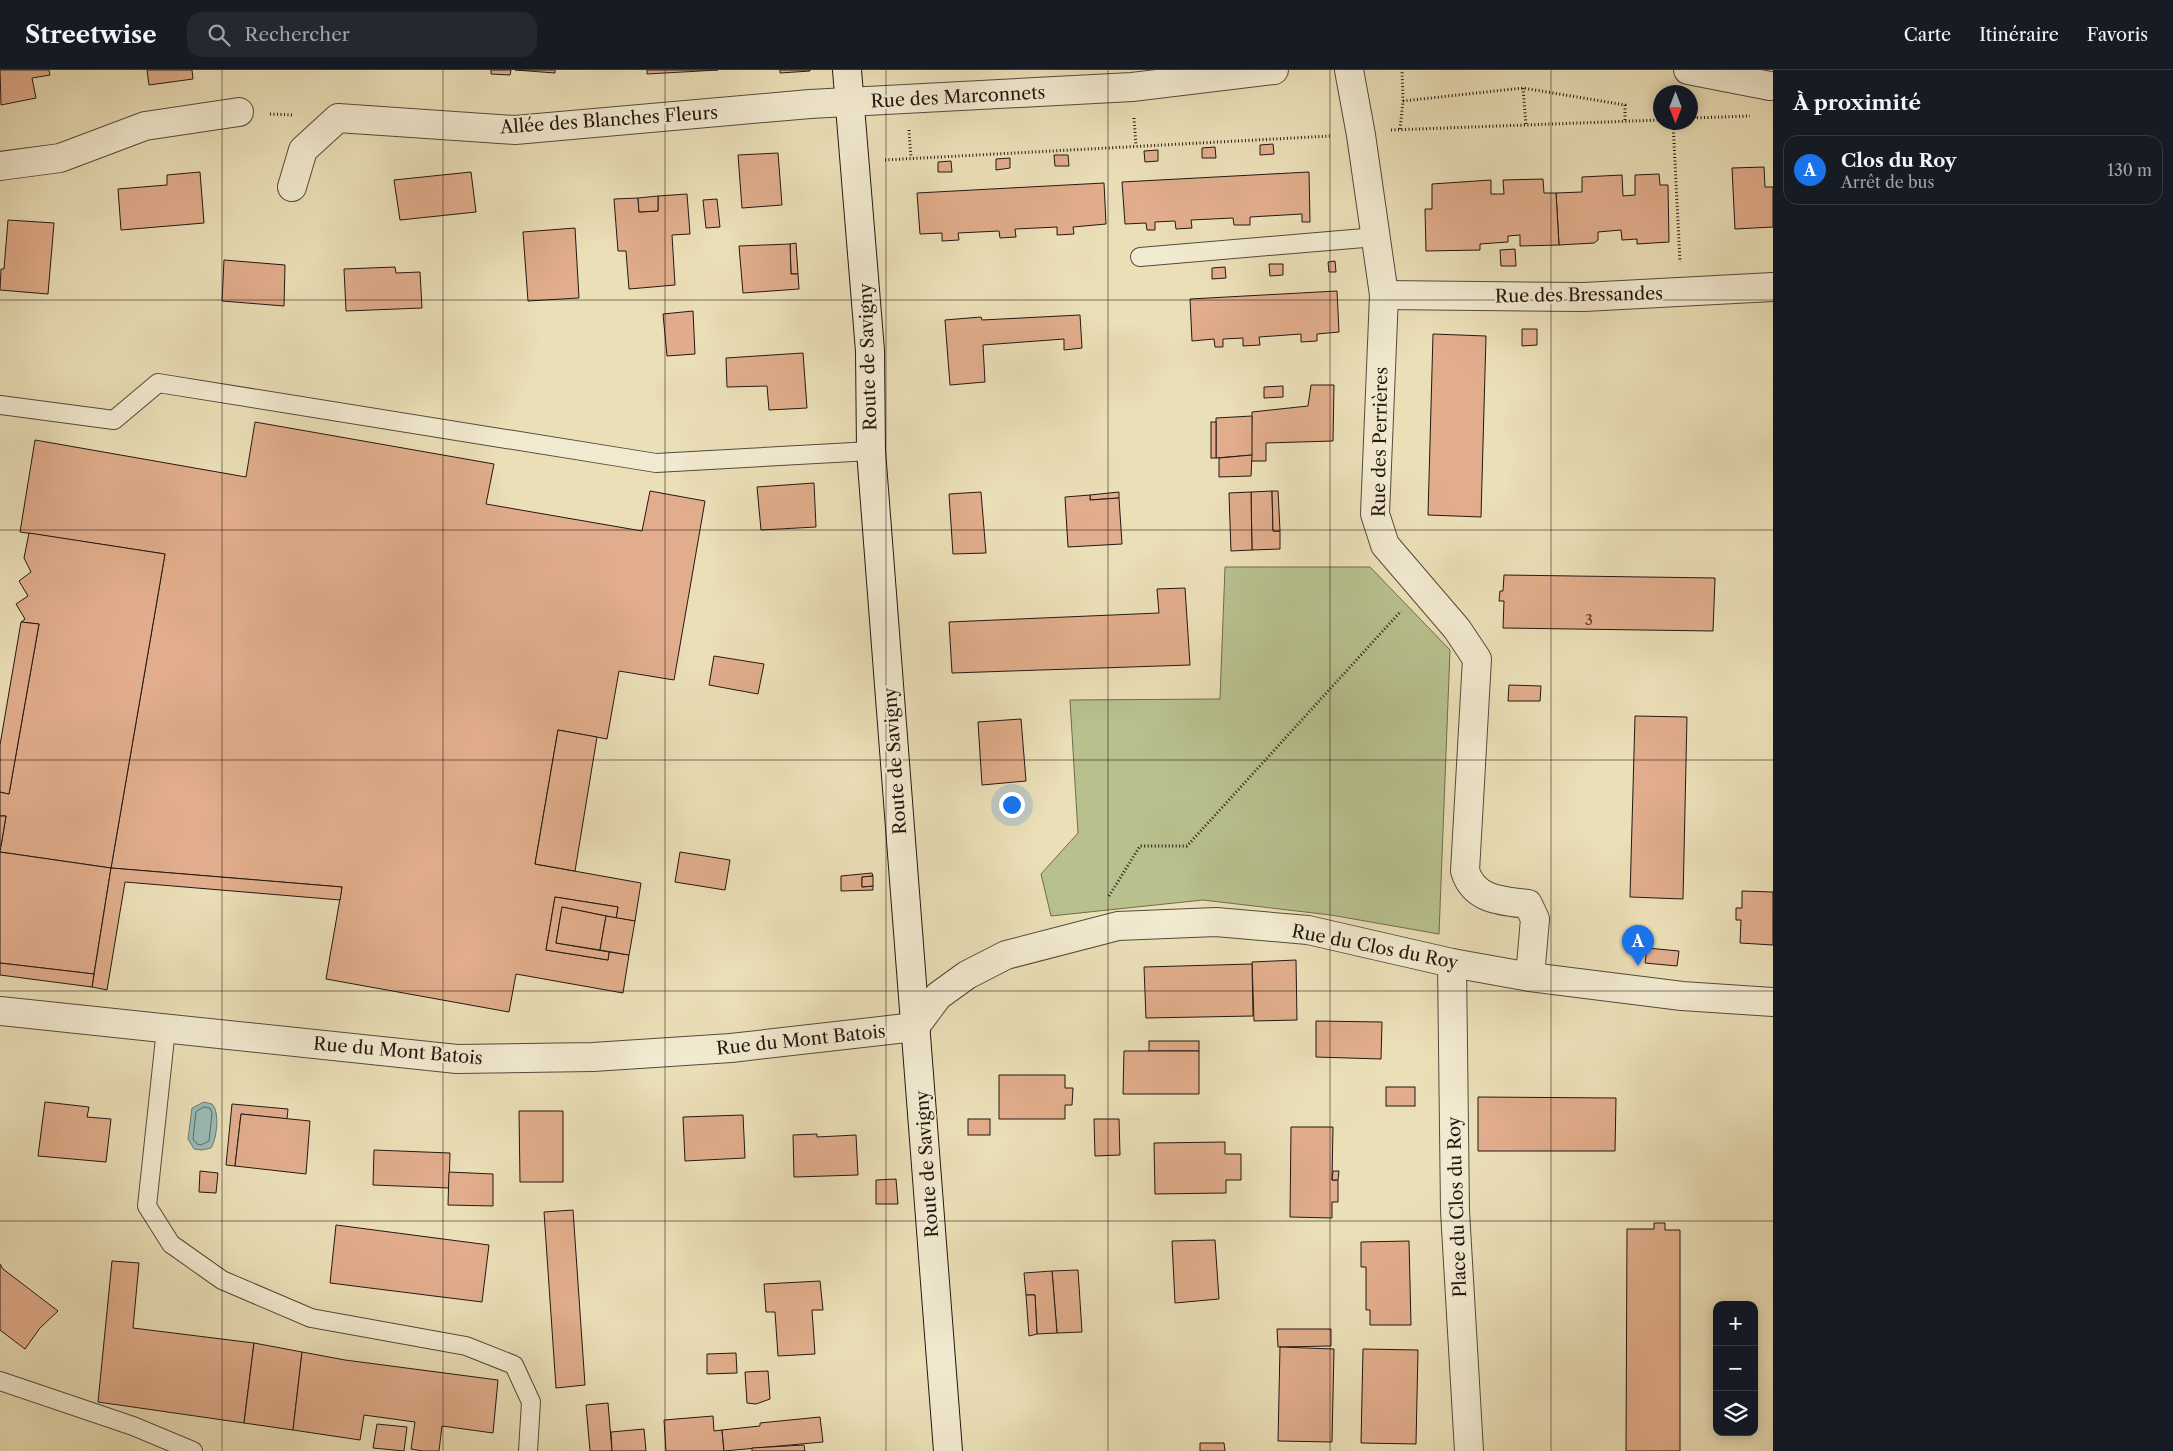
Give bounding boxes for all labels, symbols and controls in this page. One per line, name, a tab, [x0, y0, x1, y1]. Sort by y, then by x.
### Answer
search box	[187, 12, 537, 57]
text: Streetwise	[25, 20, 157, 49]
icon: search	[205, 21, 233, 49]
text: Rechercher	[245, 23, 350, 46]
text: Carte	[1904, 24, 1951, 46]
text: Itinéraire	[1979, 24, 2059, 46]
text: Favoris	[2087, 24, 2148, 46]
street label: Rue des Marconnets	[870, 81, 1046, 113]
north arrow	[1653, 85, 1698, 130]
text: À proximité	[1793, 90, 1921, 115]
street label: Allée des Blanches Fleurs	[498, 101, 719, 139]
text: Clos du Roy	[1841, 149, 1956, 172]
text: A	[1804, 160, 1816, 180]
text: 130 m	[2107, 160, 2152, 180]
text: Arrêt de bus	[1841, 172, 1934, 192]
street label: Route de Savigny	[854, 282, 882, 431]
street label: Rue des Bressandes	[1495, 283, 1663, 307]
street label: Rue des Perrières	[1368, 367, 1392, 517]
house number: 3	[1585, 610, 1593, 629]
street label: Route de Savigny	[879, 686, 911, 835]
your location	[999, 792, 1025, 818]
street label: Rue du Clos du Roy	[1290, 920, 1461, 974]
pin: A	[1622, 925, 1654, 966]
street label: Rue du Mont Batois	[715, 1020, 887, 1060]
street label: Rue du Mont Batois	[312, 1033, 484, 1069]
street label: Route de Savigny	[911, 1089, 943, 1238]
street label: Place du Clos du Roy	[1443, 1115, 1471, 1298]
map controls	[1713, 1301, 1758, 1436]
button: +	[1713, 1301, 1758, 1346]
button: −	[1713, 1346, 1758, 1391]
button: layers	[1713, 1391, 1758, 1436]

